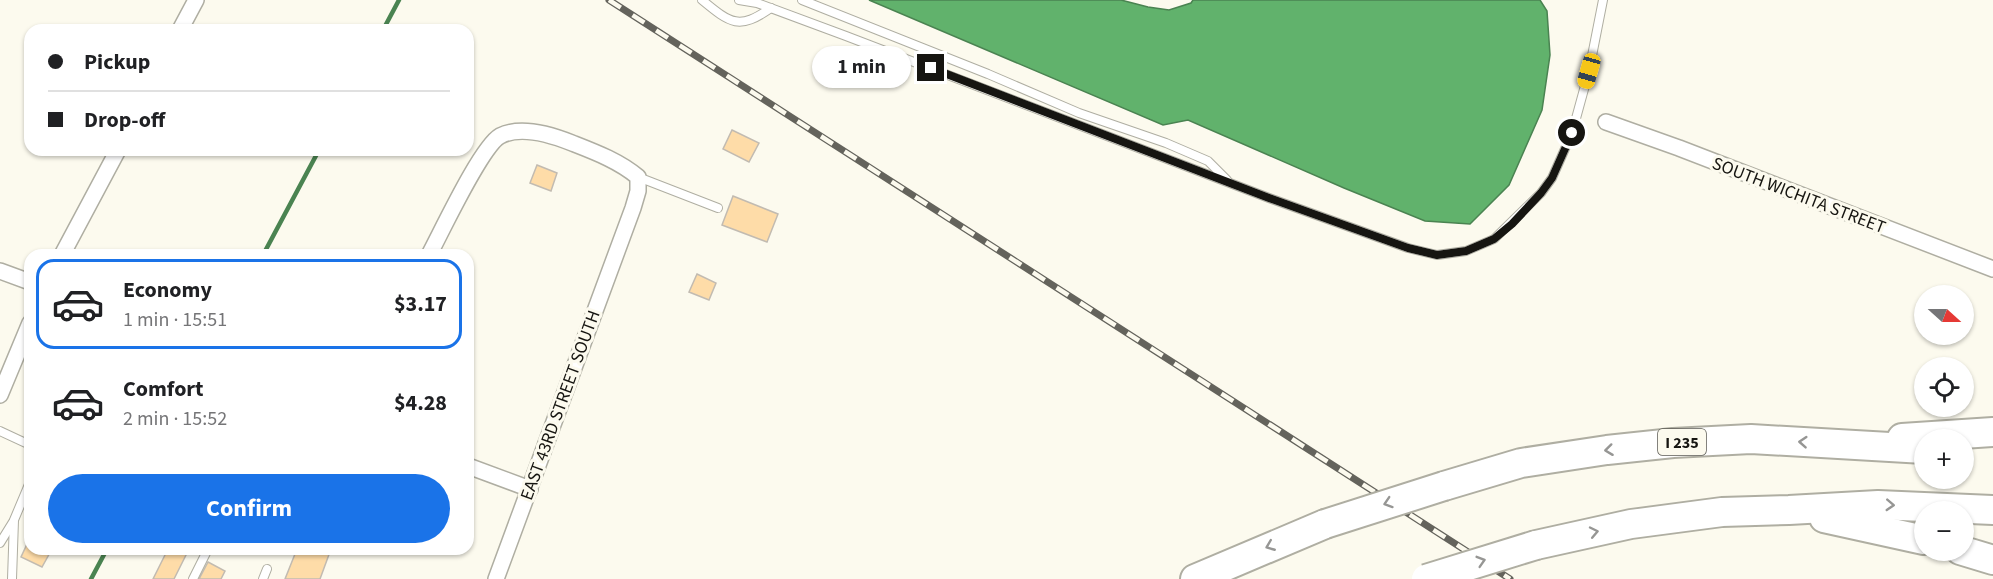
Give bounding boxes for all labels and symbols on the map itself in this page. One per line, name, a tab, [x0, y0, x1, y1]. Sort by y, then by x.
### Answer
callout: 1 min	[811, 47, 910, 89]
car	[1575, 51, 1603, 91]
route end	[917, 54, 944, 81]
route start	[1558, 119, 1585, 146]
street label: SOUTH WICHITA STREET	[1709, 151, 1889, 240]
north arrow	[1914, 285, 1974, 345]
street label: EAST 43RD STREET SOUTH	[514, 307, 607, 504]
road number: I 235	[1658, 429, 1706, 455]
one-way arrow	[1799, 436, 1808, 449]
one-way arrow	[1604, 443, 1613, 456]
one-way arrow	[1383, 496, 1394, 508]
one-way arrow	[1885, 499, 1894, 512]
one-way arrow	[1588, 526, 1598, 539]
one-way arrow	[1266, 539, 1277, 551]
one-way arrow	[1475, 556, 1486, 568]

